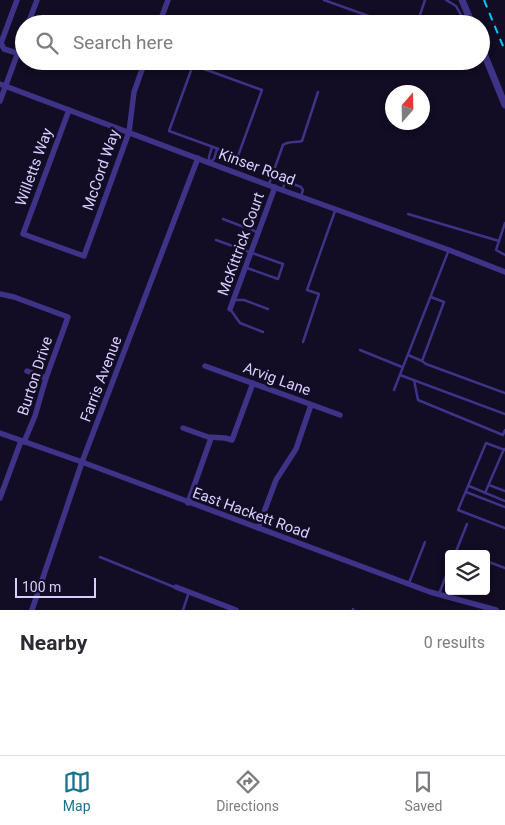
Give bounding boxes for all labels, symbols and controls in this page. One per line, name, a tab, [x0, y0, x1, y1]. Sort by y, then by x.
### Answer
search box	[15, 15, 490, 70]
icon: search	[33, 29, 61, 57]
text: Search here	[73, 31, 173, 54]
north arrow	[385, 85, 430, 130]
street label: Willetts Way	[12, 126, 56, 208]
street label: McCord Way	[79, 127, 123, 213]
street label: Kinser Road	[216, 145, 298, 189]
street label: McKittrick Court	[214, 190, 268, 298]
street label: Farris Avenue	[76, 333, 126, 424]
street label: Burton Drive	[14, 334, 56, 418]
street label: Arvig Lane	[241, 358, 313, 400]
street label: East Hackett Road	[190, 483, 312, 543]
map controls	[445, 550, 490, 595]
button: layers	[445, 550, 490, 595]
scale bar	[15, 575, 96, 598]
text: 100 m	[22, 579, 61, 595]
text: Nearby	[20, 631, 87, 655]
text: 0 results	[424, 633, 485, 652]
tab: Map	[63, 768, 91, 814]
tab: Directions	[216, 768, 279, 814]
tab: Saved	[404, 768, 442, 814]

